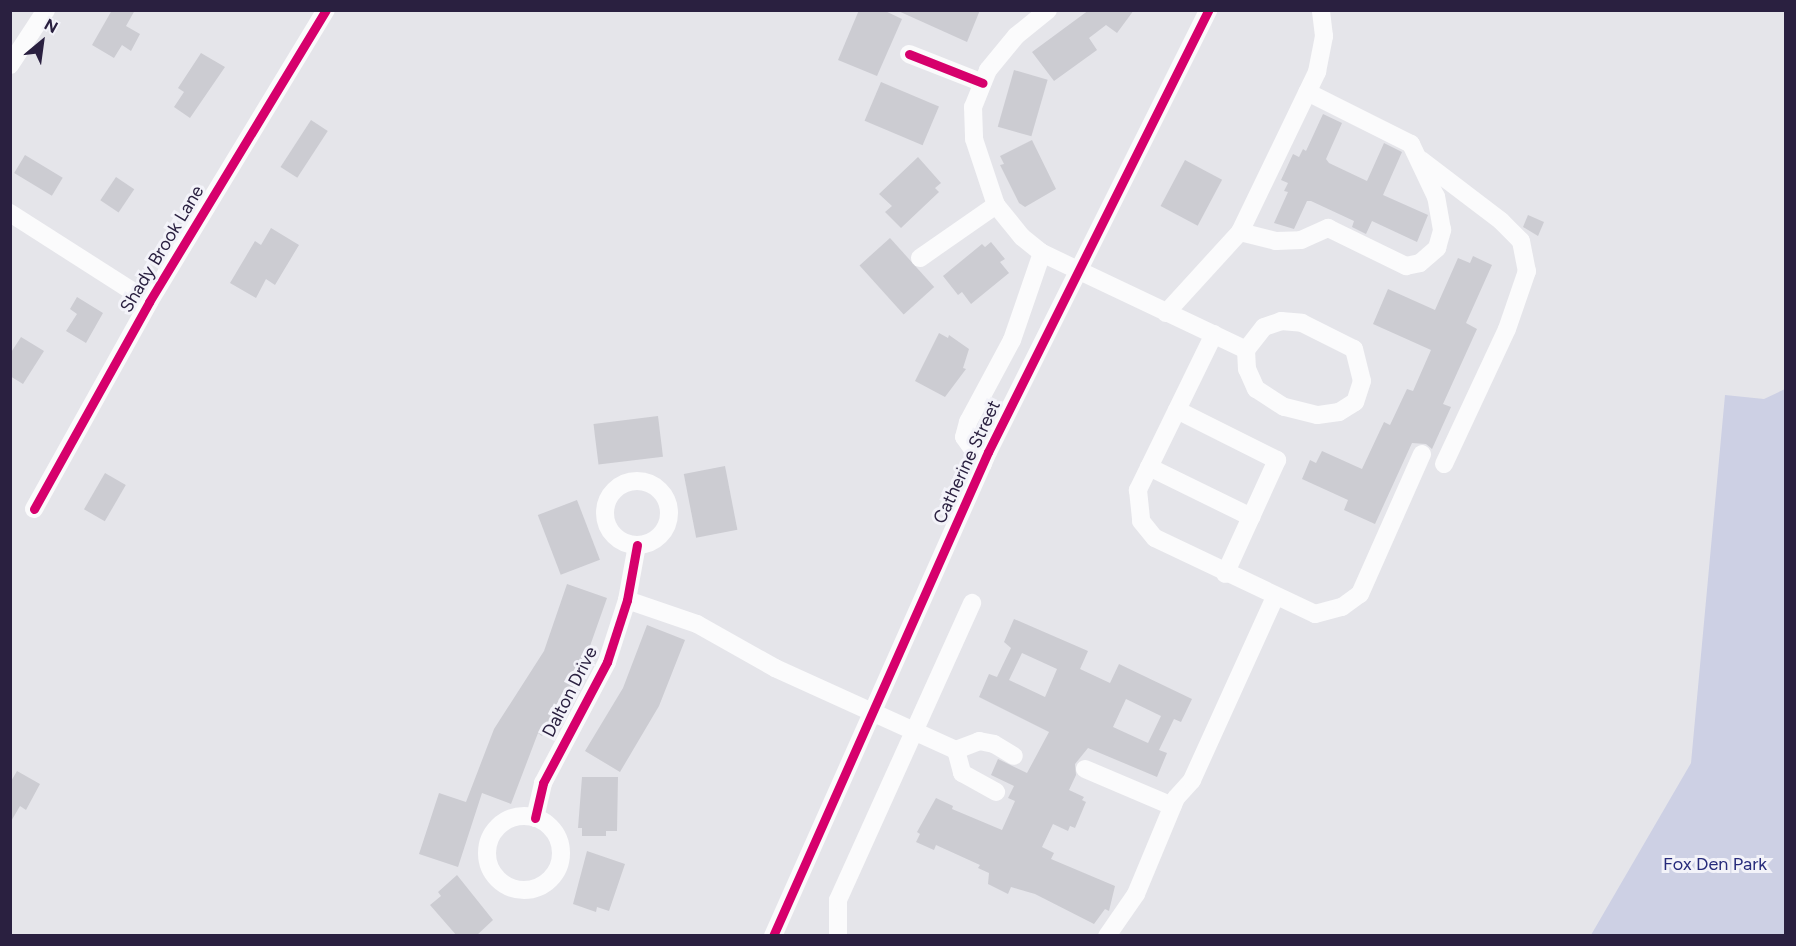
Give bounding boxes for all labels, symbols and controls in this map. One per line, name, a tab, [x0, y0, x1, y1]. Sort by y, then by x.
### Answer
north arrow	[12, 12, 72, 72]
text: N	[41, 15, 61, 37]
street label: Shady Brook Lane	[116, 182, 208, 316]
street label: Catherine Street	[929, 397, 1005, 527]
street label: Dalton Drive	[538, 643, 602, 741]
park label: Fox Den Park	[1663, 853, 1767, 875]

